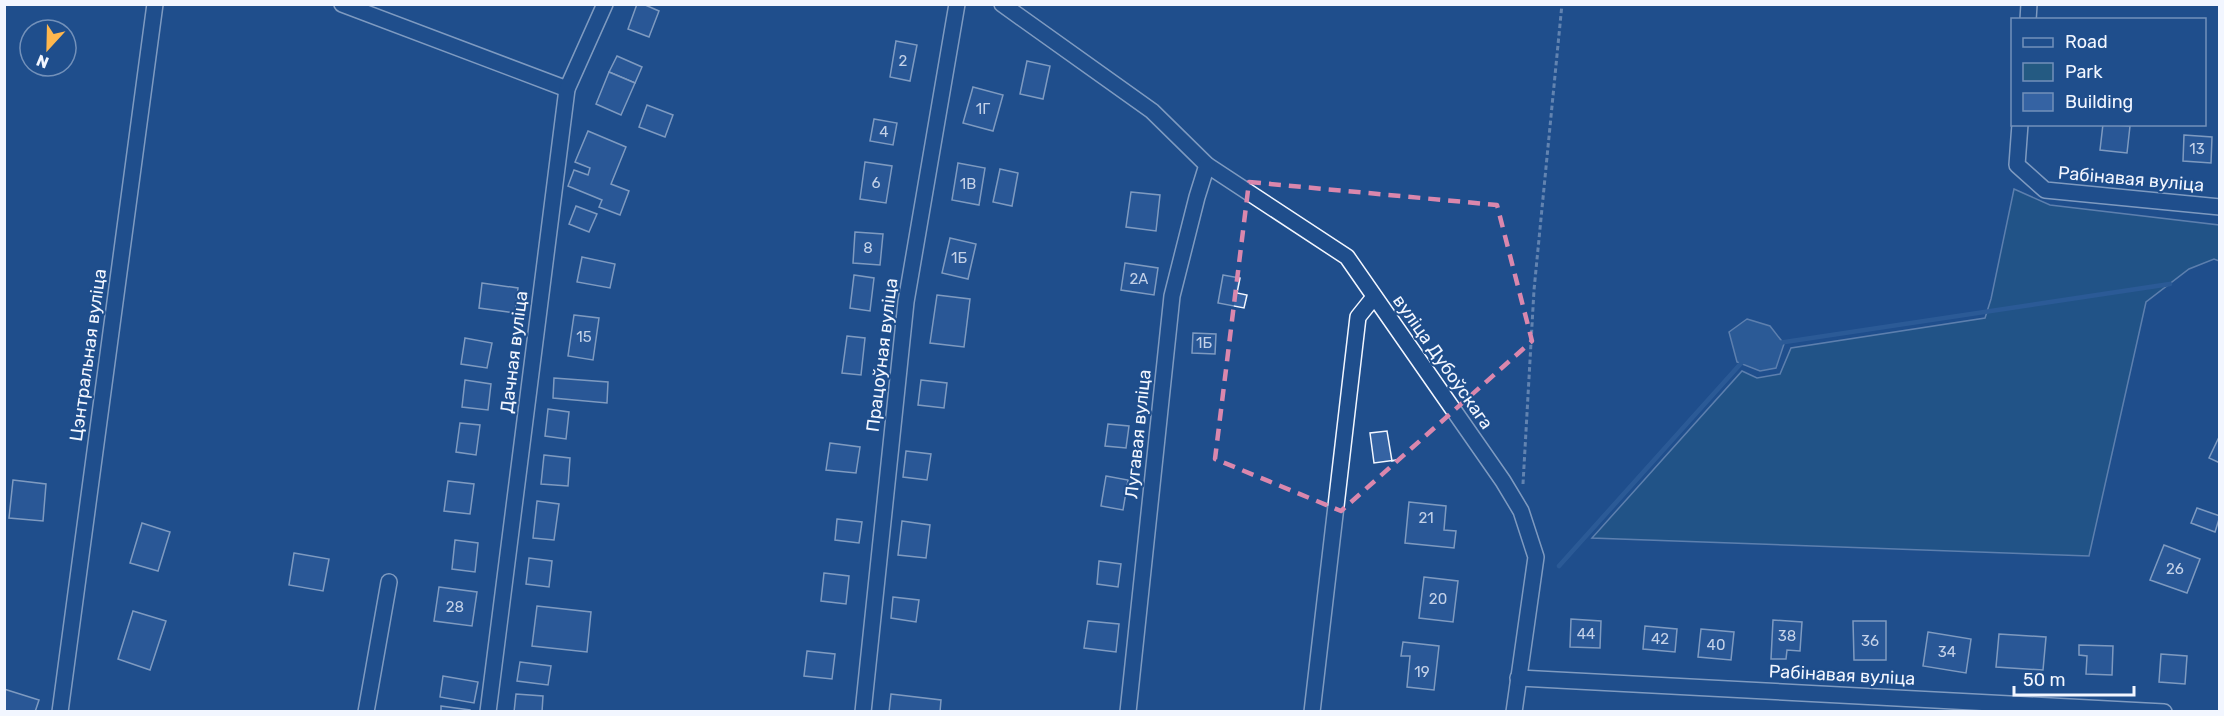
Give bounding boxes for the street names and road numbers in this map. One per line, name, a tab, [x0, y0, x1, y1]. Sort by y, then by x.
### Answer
street label: Рабінавая вуліца	[2057, 162, 2205, 196]
street label: Цэнтральная вуліца	[65, 267, 111, 443]
street label: Працоўная вуліца	[862, 277, 902, 433]
street label: Дачная вуліца	[496, 290, 532, 414]
street label: вуліца Дубоўскага	[1388, 290, 1498, 434]
street label: Лугавая вуліца	[1120, 368, 1156, 500]
street label: Рабінавая вуліца	[1768, 660, 1916, 690]

